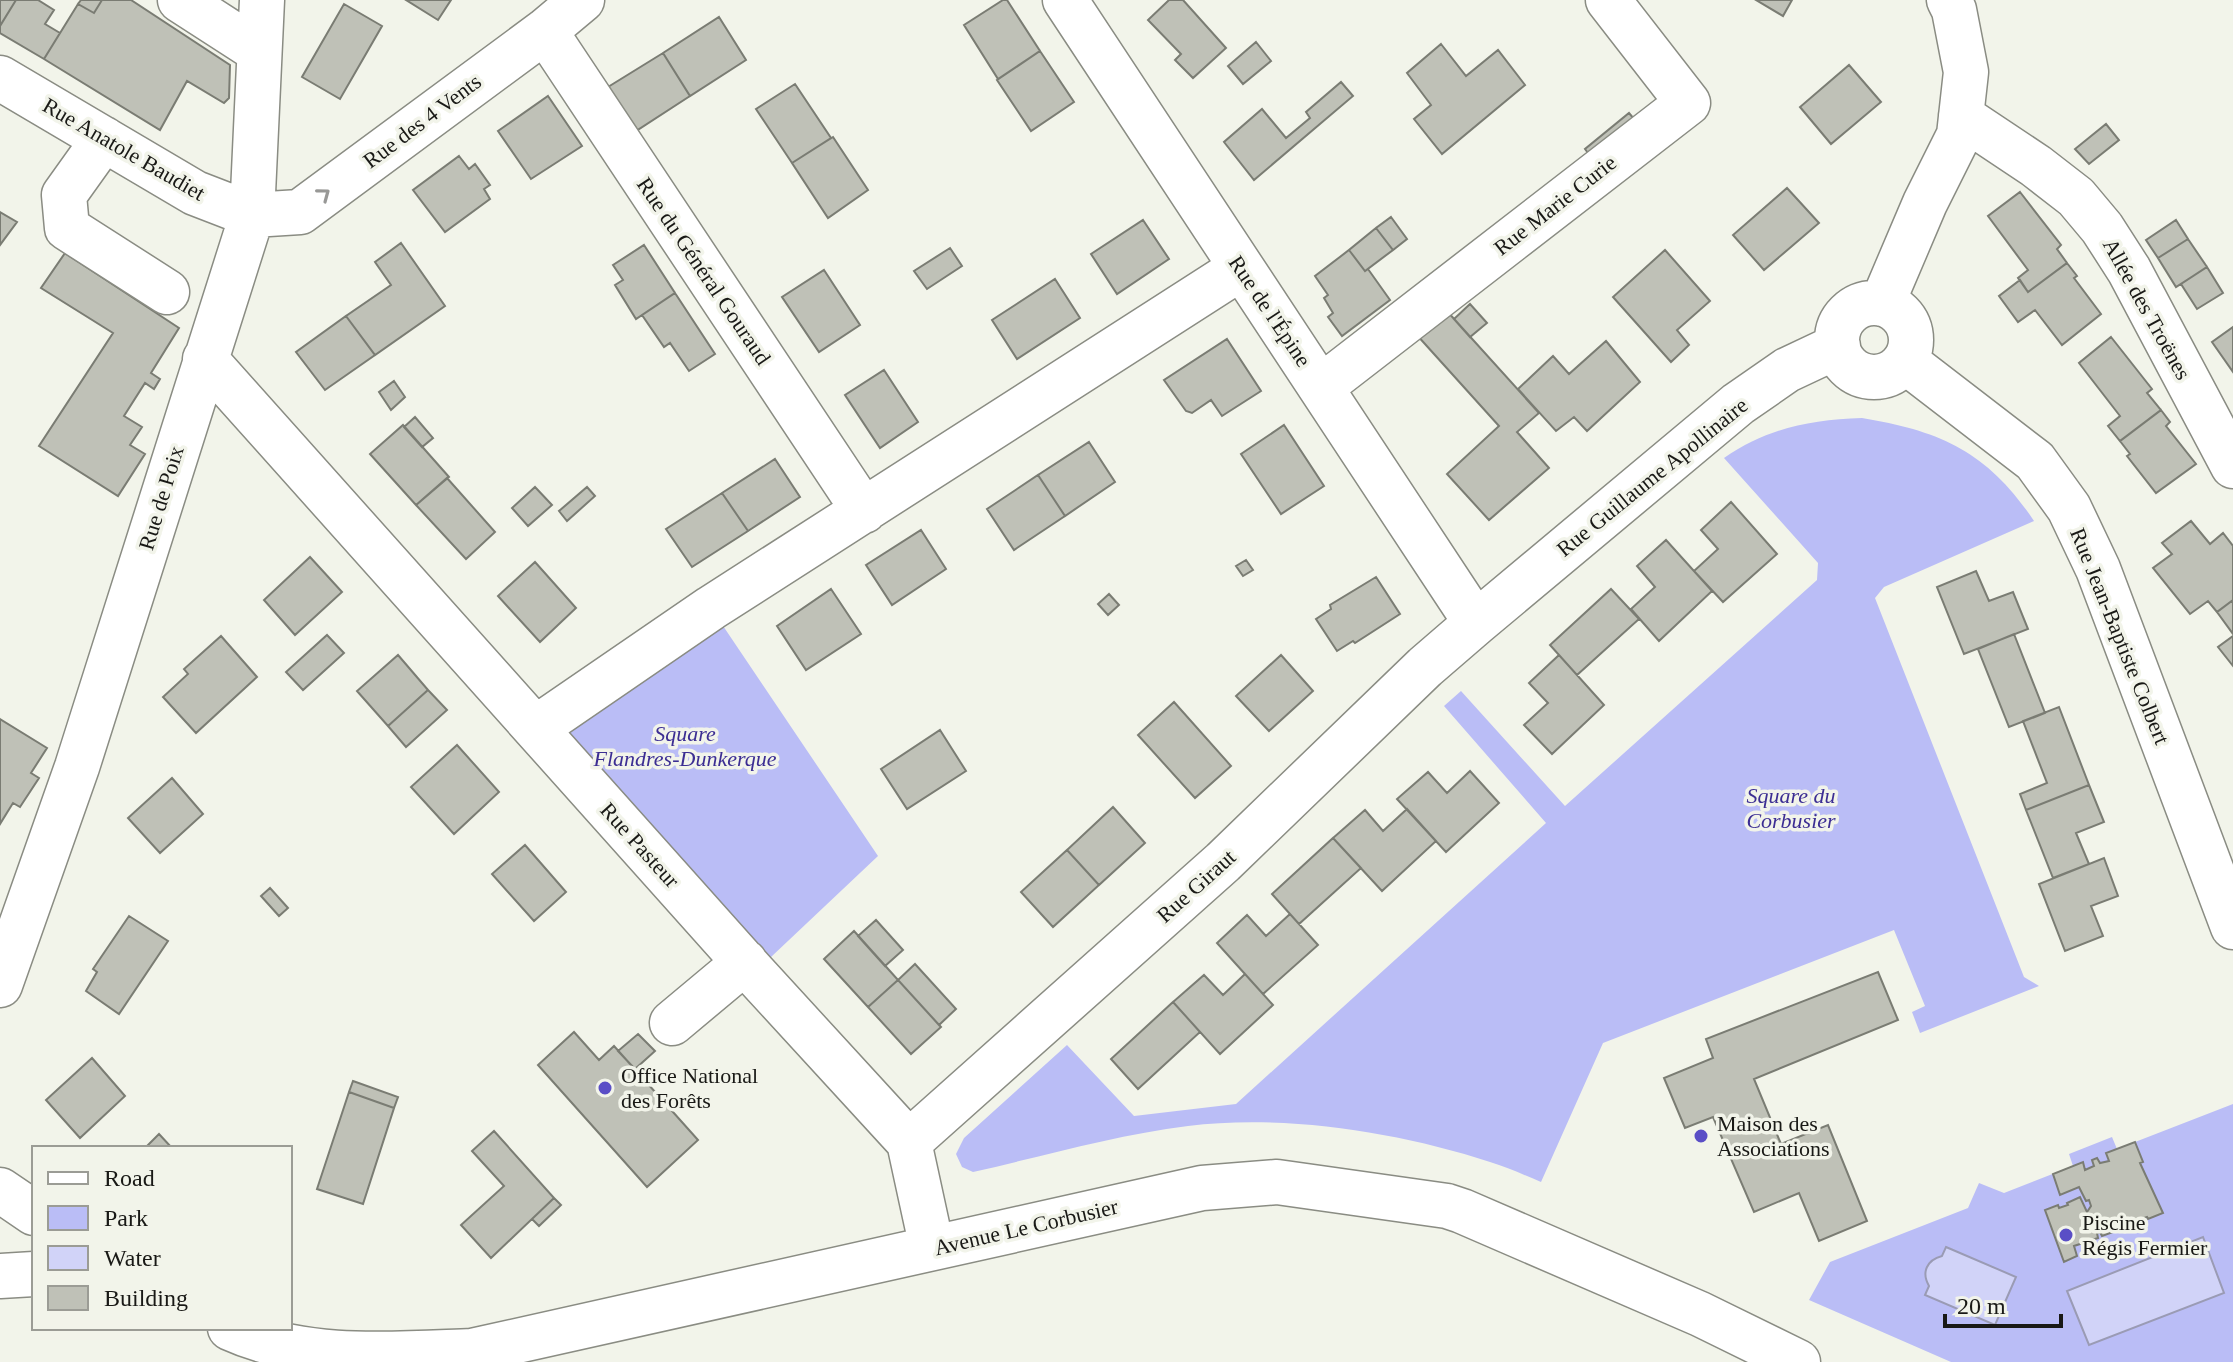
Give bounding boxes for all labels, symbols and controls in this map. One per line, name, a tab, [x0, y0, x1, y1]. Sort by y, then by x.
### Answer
street label: Rue des 4 Vents	[358, 69, 486, 173]
street label: Rue Anatole Baudiet	[38, 92, 210, 206]
street label: Rue Marie Curie	[1489, 150, 1621, 260]
street label: Rue du Général Gouraud	[632, 173, 776, 369]
one-way arrow	[315, 190, 329, 204]
street label: Allée des Troënes	[2098, 234, 2196, 384]
street label: Rue de l'Épine	[1224, 251, 1316, 371]
street label: Rue Guillaume Apollinaire	[1552, 392, 1752, 562]
street label: Rue de Poix	[133, 443, 189, 553]
street label: Rue Jean-Baptiste Colbert	[2065, 524, 2175, 748]
park label: Square Flandres-Dunkerque	[593, 721, 777, 771]
park label: Square du Corbusier	[1746, 783, 1836, 833]
street label: Rue Pasteur	[595, 797, 685, 893]
street label: Rue Giraut	[1152, 844, 1240, 928]
place label: Office National des Forêts	[621, 1063, 758, 1113]
marker: Office National des Forêts	[596, 1079, 614, 1097]
place label: Maison des Associations	[1717, 1111, 1829, 1161]
marker: Maison des Associations	[1692, 1127, 1710, 1145]
legend	[32, 1146, 292, 1330]
text: Road	[104, 1165, 155, 1191]
street label: Avenue Le Corbusier	[932, 1194, 1121, 1260]
text: Park	[104, 1205, 148, 1231]
place label: Piscine Régis Fermier	[2082, 1210, 2208, 1260]
marker: Piscine Régis Fermier	[2057, 1226, 2075, 1244]
text: Water	[104, 1245, 161, 1271]
scale bar	[1945, 1278, 2061, 1328]
text: Building	[104, 1285, 188, 1311]
text: 20 m	[1957, 1293, 2006, 1319]

